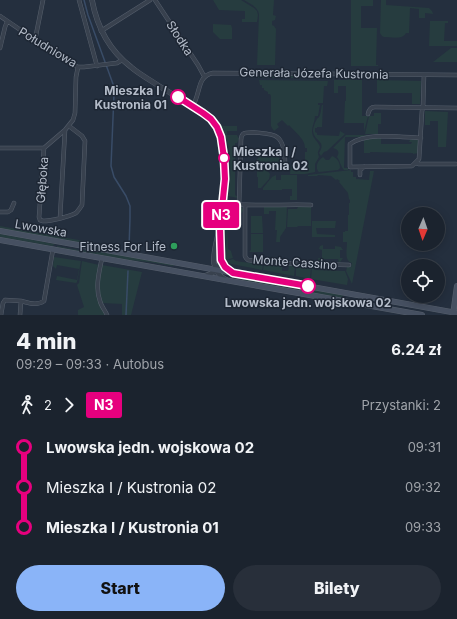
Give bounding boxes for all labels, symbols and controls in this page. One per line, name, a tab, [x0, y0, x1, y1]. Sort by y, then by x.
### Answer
street label: Słodka	[163, 18, 197, 58]
street label: Południowa	[16, 24, 80, 70]
street label: Generała Józefa Kustronia	[239, 64, 389, 82]
place label: Mieszka I / Kustronia 01	[94, 83, 167, 112]
marker: Mieszka I / Kustronia 01	[170, 89, 186, 105]
place label: Mieszka I / Kustronia 02	[233, 144, 308, 173]
marker: Mieszka I / Kustronia 02	[218, 152, 230, 164]
street label: Głęboka	[33, 156, 51, 204]
line badge: N3	[203, 202, 239, 228]
text: N3	[211, 206, 231, 223]
north arrow	[401, 207, 445, 251]
map controls	[401, 207, 445, 303]
street label: Lwowska	[14, 216, 68, 240]
place label: Fitness For Life	[79, 239, 166, 254]
marker: Fitness For Life	[169, 241, 179, 251]
street label: Monte Cassino	[252, 252, 338, 272]
button: locate	[401, 259, 445, 303]
marker: Lwowska jedn. wojskowa 02	[300, 278, 316, 294]
place label: Lwowska jedn. wojskowa 02	[225, 295, 391, 310]
text: 4 min	[16, 328, 77, 354]
text: 6.24 zł	[391, 340, 441, 359]
text: 09:29 – 09:33 · Autobus	[16, 356, 164, 372]
icon: walk	[16, 394, 38, 416]
icon: forward	[58, 394, 80, 416]
text: N3	[94, 396, 114, 413]
text: 2	[44, 397, 52, 413]
text: Przystanki: 2	[362, 397, 441, 413]
text: Lwowska jedn. wojskowa 02	[46, 438, 254, 457]
text: 09:31	[408, 439, 441, 455]
text: Mieszka I / Kustronia 02	[46, 478, 216, 497]
text: 09:32	[405, 479, 441, 495]
text: Mieszka I / Kustronia 01	[46, 518, 219, 537]
text: 09:33	[405, 519, 441, 535]
button: Start	[16, 565, 225, 611]
button: Bilety	[233, 565, 441, 611]

